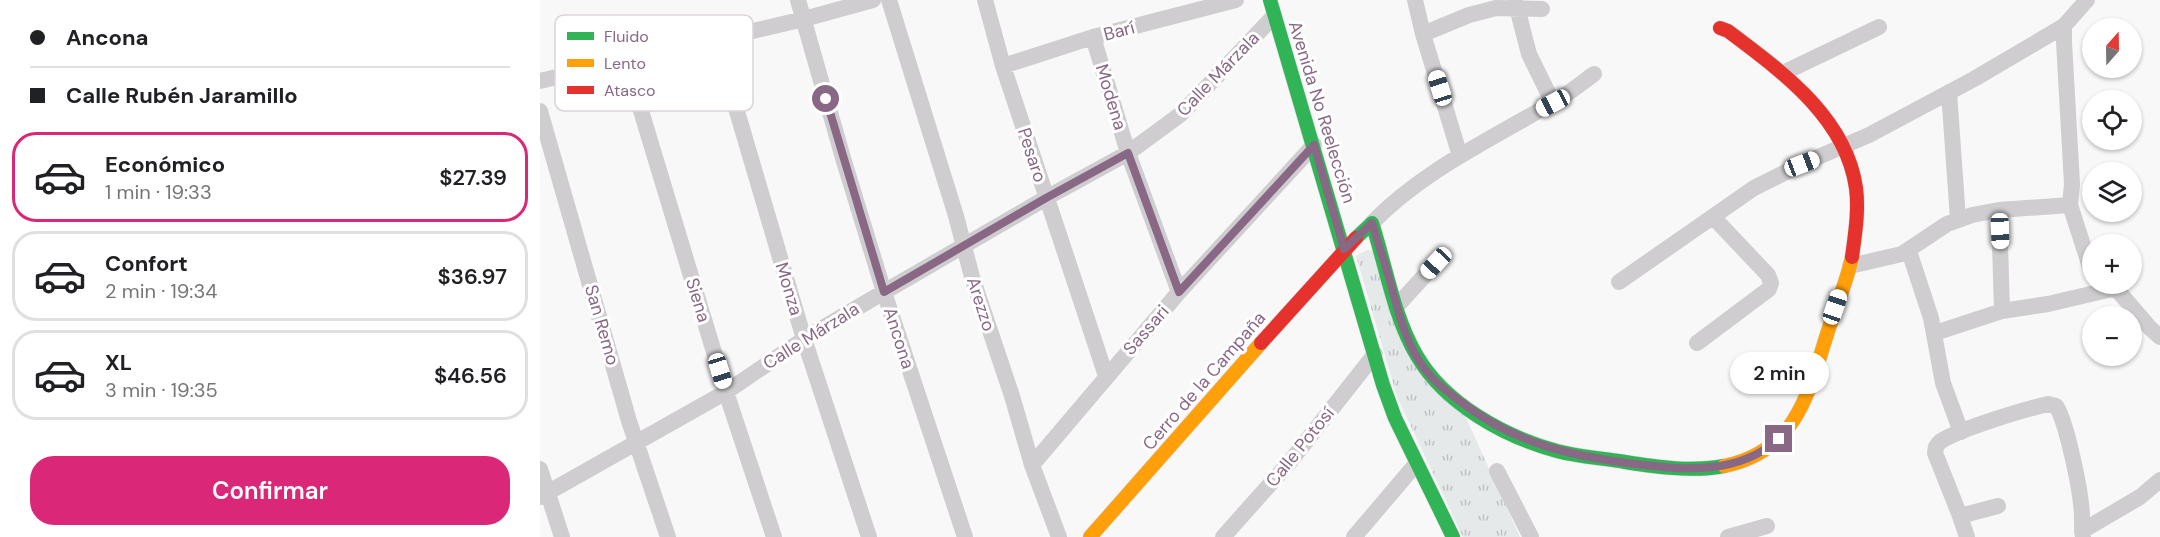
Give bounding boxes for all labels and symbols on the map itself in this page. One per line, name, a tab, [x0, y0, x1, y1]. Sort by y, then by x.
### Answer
legend	[555, 15, 753, 111]
street label: Barí	[1101, 15, 1137, 47]
street label: Avenida No Reelección	[1283, 18, 1361, 206]
north arrow	[2082, 18, 2142, 78]
text: Fluido	[604, 26, 649, 47]
street label: Calle Márzala	[1171, 26, 1265, 122]
text: Lento	[604, 53, 646, 74]
street label: Modena	[1090, 61, 1132, 133]
car	[1426, 68, 1454, 108]
text: Atasco	[604, 80, 656, 101]
route start	[812, 85, 839, 112]
car	[1533, 87, 1573, 119]
street label: Pesaro	[1012, 125, 1052, 185]
car	[1782, 149, 1822, 179]
car	[1990, 213, 2010, 249]
car	[1417, 244, 1455, 282]
street label: Monza	[770, 260, 808, 318]
street label: Arezzo	[961, 274, 1001, 334]
street label: Siena	[680, 275, 716, 325]
street label: San Remo	[579, 282, 625, 368]
car	[1821, 287, 1849, 327]
street label: Calle Márzala	[758, 297, 864, 375]
street label: Sassari	[1118, 300, 1174, 360]
street label: Ancona	[878, 304, 920, 372]
street label: Cerro de la Campaña	[1137, 307, 1271, 455]
car	[706, 351, 734, 391]
callout: 2 min	[1730, 352, 1828, 394]
street label: Calle Potosí	[1260, 402, 1340, 492]
route end	[1765, 425, 1792, 452]

